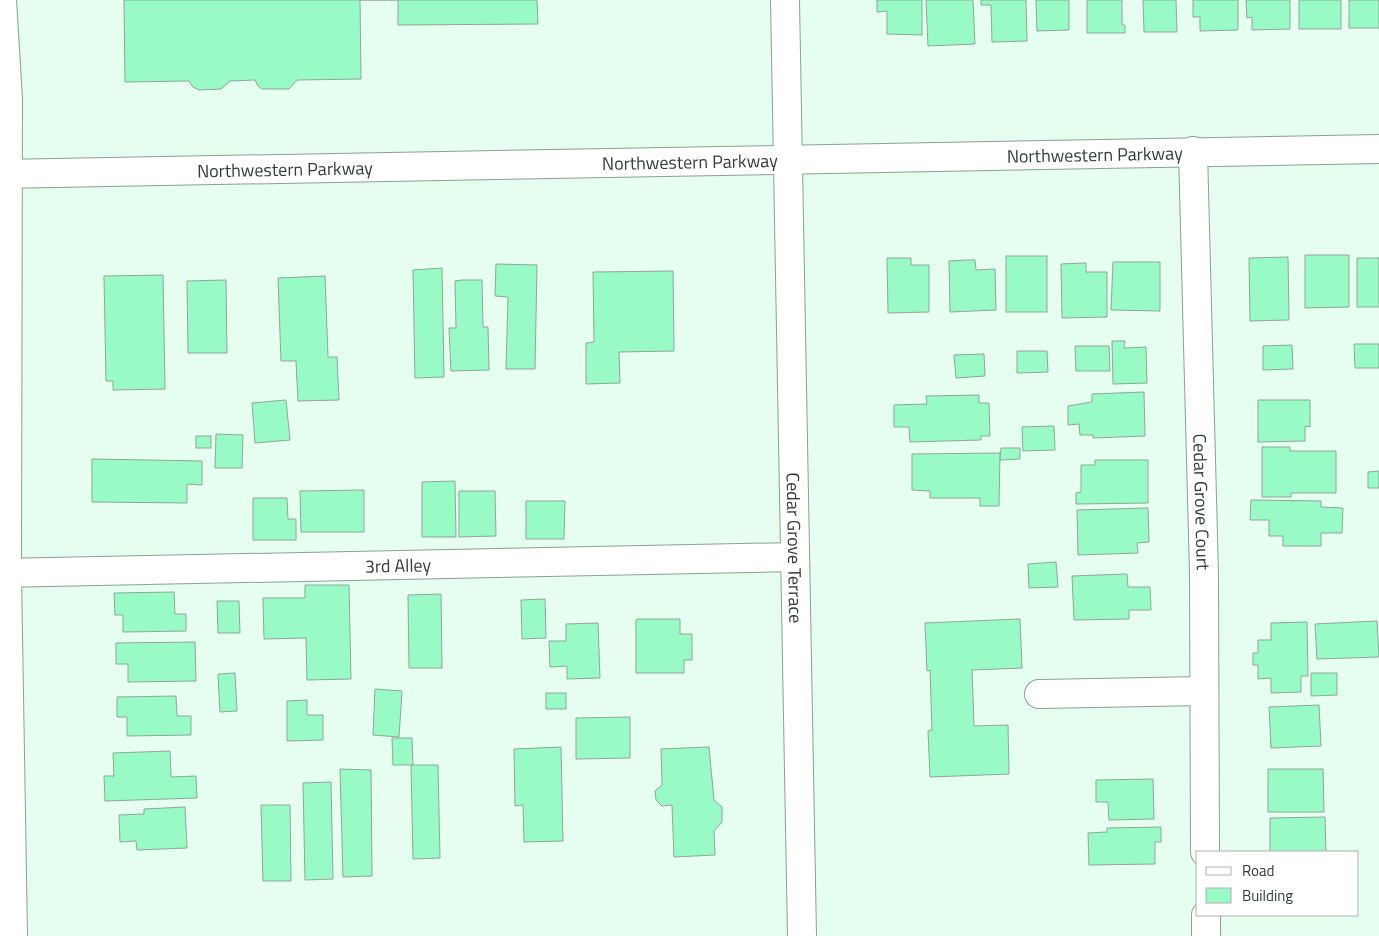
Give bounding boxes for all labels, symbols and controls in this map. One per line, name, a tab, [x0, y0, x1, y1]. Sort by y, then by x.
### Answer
street label: Northwestern Parkway	[1007, 139, 1183, 169]
street label: Northwestern Parkway	[602, 146, 778, 177]
street label: Northwestern Parkway	[197, 154, 373, 184]
street label: Cedar Grove Court	[1187, 433, 1217, 571]
street label: Cedar Grove Terrace	[780, 472, 810, 624]
street label: 3rd Alley	[364, 551, 432, 579]
legend	[1196, 851, 1359, 916]
text: Road	[1242, 859, 1274, 882]
text: Building	[1242, 884, 1293, 907]

